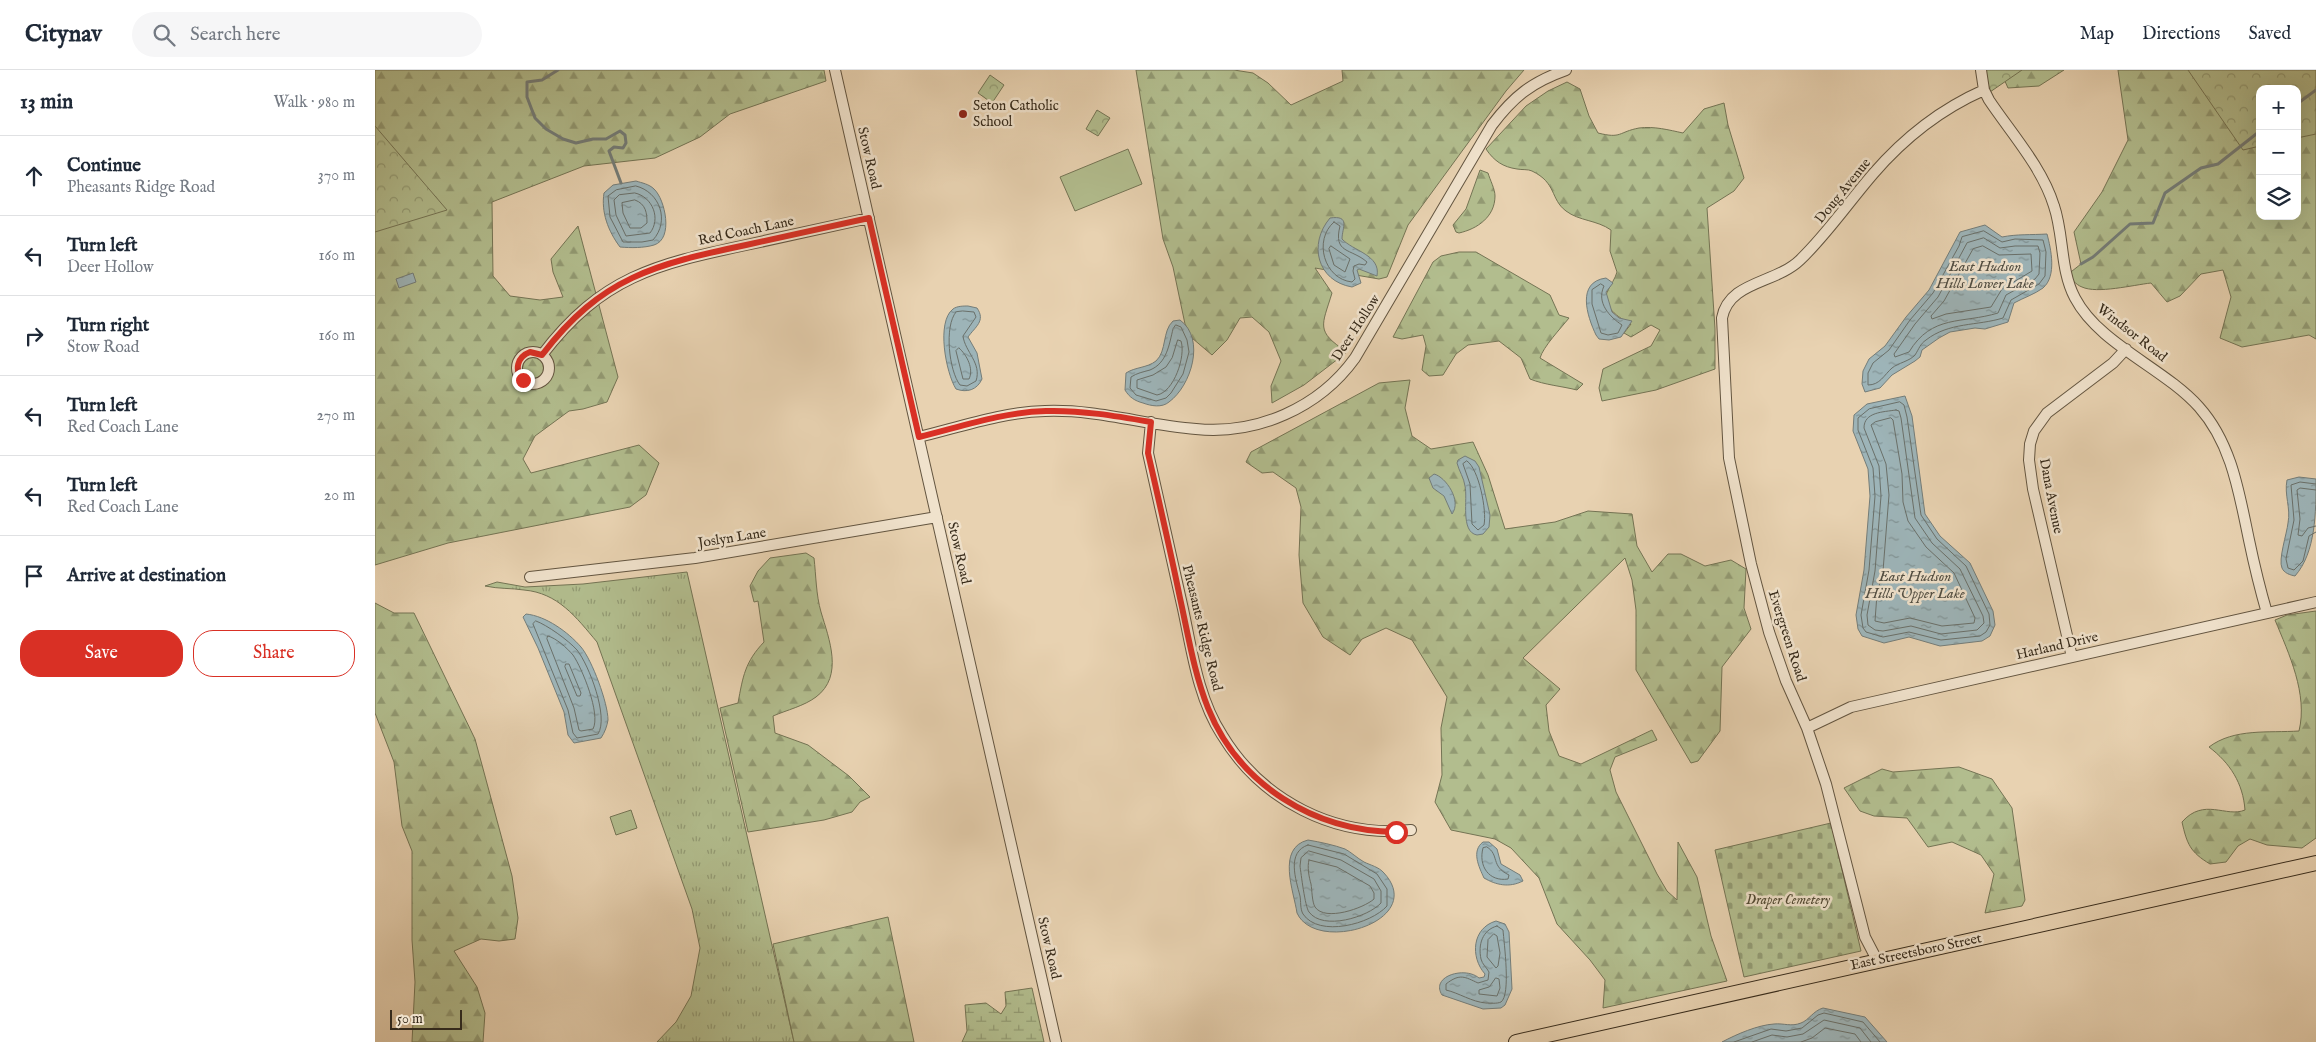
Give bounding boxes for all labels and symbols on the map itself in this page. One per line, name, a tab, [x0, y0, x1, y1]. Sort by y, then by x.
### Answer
place label: Seton Catholic School	[973, 97, 1059, 131]
marker: Seton Catholic School	[957, 108, 969, 120]
street label: Stow Road	[853, 125, 885, 191]
street label: Doug Avenue	[1811, 154, 1875, 228]
street label: Red Coach Lane	[696, 212, 796, 250]
water label: East Hudson Hills Lower Lake	[1935, 257, 2034, 293]
street label: Deer Hollow	[1328, 291, 1385, 365]
street label: Windsor Road	[2093, 300, 2171, 366]
route end	[512, 369, 535, 392]
street label: Dana Avenue	[2035, 457, 2067, 536]
street label: Stow Road	[943, 520, 975, 586]
street label: Joslyn Lane	[695, 524, 768, 553]
street label: Pheasants Ridge Road	[1178, 563, 1227, 694]
water label: East Hudson Hills Upper Lake	[1864, 567, 1965, 603]
street label: Evergreen Road	[1764, 588, 1810, 684]
street label: Harland Drive	[2014, 628, 2100, 664]
route start	[1385, 821, 1408, 844]
park label: Draper Cemetery	[1746, 891, 1831, 909]
street label: Stow Road	[1033, 915, 1065, 981]
street label: East Streetsboro Street	[1849, 929, 1983, 975]
scale bar	[390, 1007, 463, 1030]

